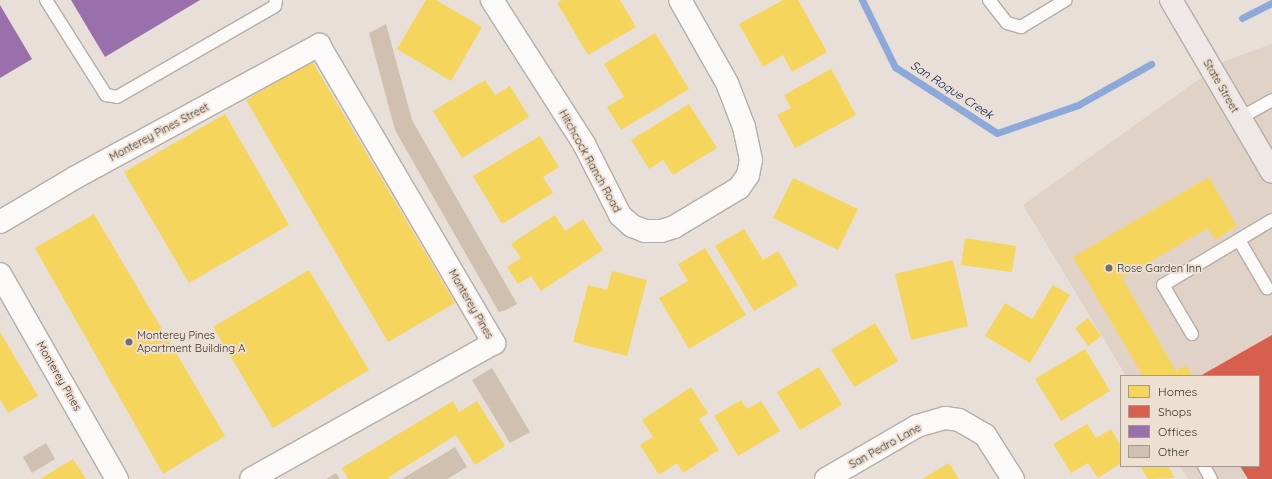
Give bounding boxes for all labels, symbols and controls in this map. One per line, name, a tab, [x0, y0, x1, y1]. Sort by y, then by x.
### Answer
street label: State Street	[1200, 57, 1242, 115]
water label: San Roque Creek	[908, 58, 996, 122]
street label: Monterey Pines Street	[107, 100, 211, 164]
street label: Hitchcock Ranch Road	[556, 107, 624, 215]
place label: Rose Garden Inn	[1117, 261, 1202, 275]
marker: Rose Garden Inn	[1104, 263, 1114, 273]
street label: Monterey Pines	[446, 267, 496, 341]
place label: Monterey Pines Apartment Building A	[137, 329, 245, 355]
marker: Monterey Pines Apartment Building A	[124, 337, 134, 347]
street label: Monterey Pines	[34, 339, 84, 413]
legend	[1120, 375, 1260, 467]
text: Homes	[1158, 384, 1197, 399]
text: Shops	[1158, 404, 1192, 419]
street label: San Pedro Lane	[847, 421, 923, 471]
text: Offices	[1158, 424, 1197, 439]
text: Other	[1158, 444, 1189, 459]

